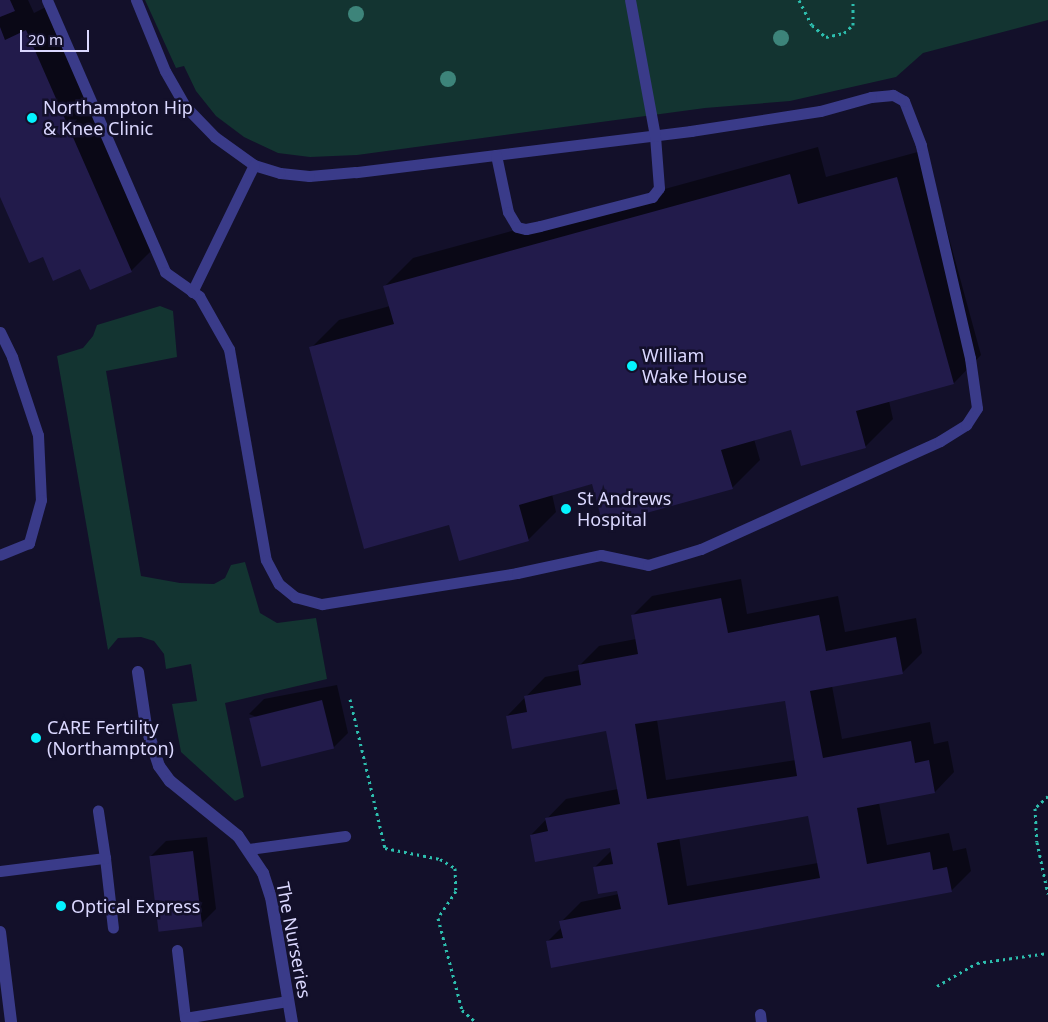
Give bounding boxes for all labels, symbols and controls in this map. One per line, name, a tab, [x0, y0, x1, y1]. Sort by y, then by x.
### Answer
scale bar	[22, 20, 91, 52]
text: 20 m	[28, 29, 63, 49]
place label: Northampton Hip & Knee Clinic	[43, 97, 193, 140]
marker: Northampton Hip & Knee Clinic	[25, 111, 39, 125]
place label: William Wake House	[642, 345, 747, 388]
marker: William Wake House	[626, 360, 638, 372]
place label: St Andrews Hospital	[577, 488, 671, 530]
marker: St Andrews Hospital	[559, 502, 573, 516]
place label: CARE Fertility (Northampton)	[47, 717, 174, 760]
marker: CARE Fertility (Northampton)	[29, 731, 43, 745]
street label: The Nurseries	[272, 880, 316, 1000]
place label: Optical Express	[71, 895, 200, 917]
marker: Optical Express	[55, 900, 67, 912]

